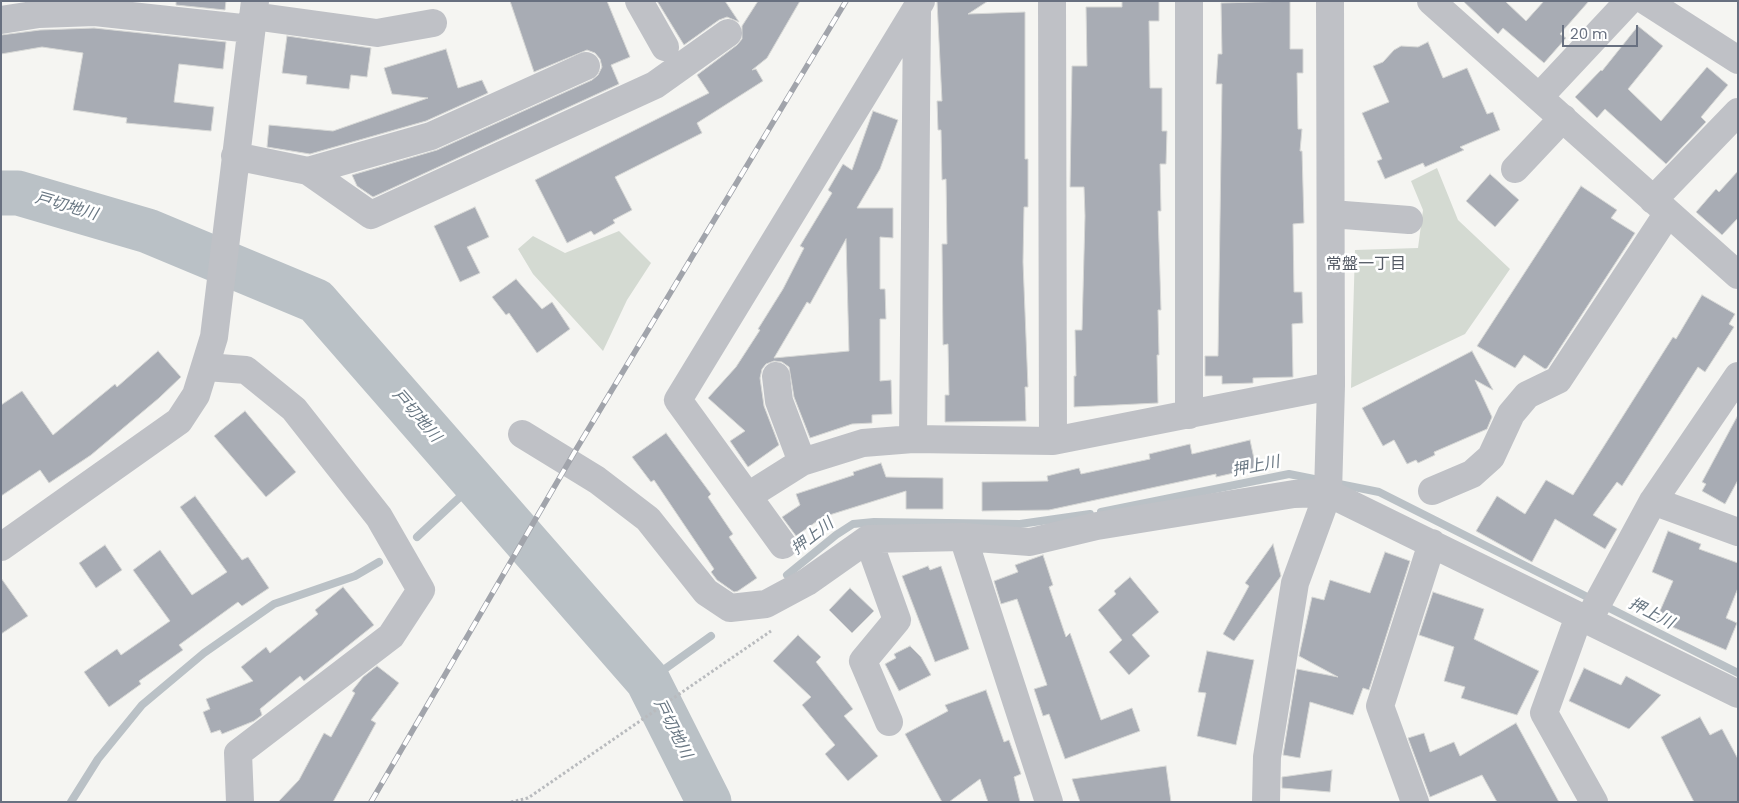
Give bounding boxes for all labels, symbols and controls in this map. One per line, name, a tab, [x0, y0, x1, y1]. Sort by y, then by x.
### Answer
scale bar	[1564, 15, 1640, 47]
text: 20 m	[1570, 23, 1608, 44]
water label: 戸切地川	[33, 189, 99, 225]
district label: 常盤一丁目	[1326, 255, 1406, 275]
water label: 戸切地川	[388, 386, 444, 446]
water label: 押上川	[1231, 453, 1281, 481]
water label: 押上川	[788, 515, 838, 559]
water label: 押上川	[1625, 595, 1677, 633]
water label: 戸切地川	[649, 696, 695, 762]

